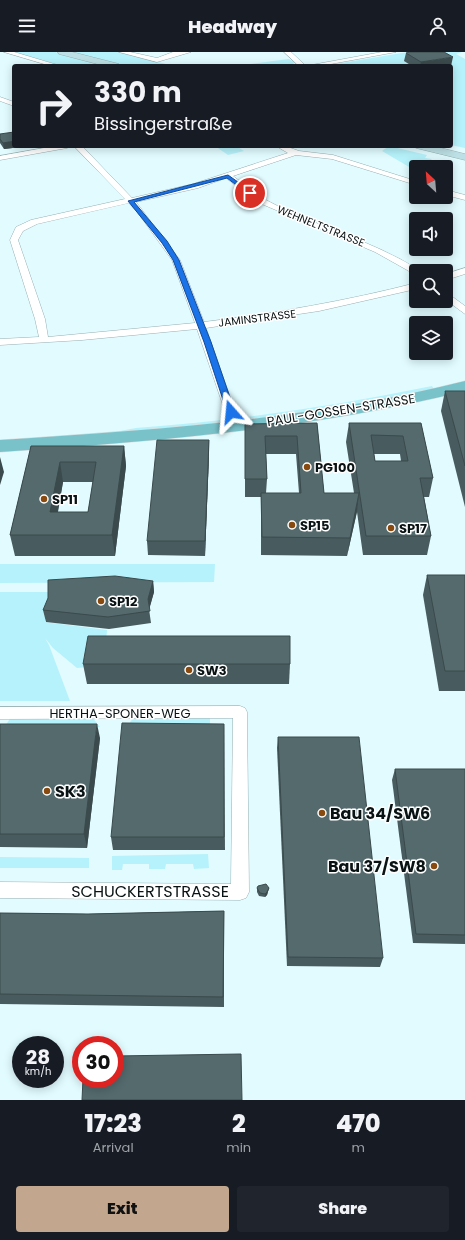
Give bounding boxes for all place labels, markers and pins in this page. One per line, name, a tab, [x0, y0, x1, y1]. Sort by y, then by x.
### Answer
pin	[233, 176, 267, 210]
place label: PG100	[315, 458, 355, 477]
marker: PG100	[302, 462, 312, 472]
place label: SP11	[52, 490, 78, 509]
marker: SP11	[39, 494, 49, 504]
place label: SP15	[300, 516, 329, 535]
place label: SP17	[399, 519, 427, 538]
marker: SP15	[287, 520, 297, 530]
marker: SP17	[386, 523, 396, 533]
place label: SP12	[109, 592, 138, 611]
marker: SP12	[96, 596, 106, 606]
place label: SW3	[197, 661, 227, 680]
marker: SW3	[184, 665, 194, 675]
place label: SK3	[55, 780, 86, 803]
marker: SK3	[42, 786, 52, 796]
place label: Bau 34/SW6	[330, 802, 430, 825]
marker: Bau 34/SW6	[317, 808, 327, 818]
place label: Bau 37/SW8	[328, 855, 426, 878]
marker: Bau 37/SW8	[429, 861, 439, 871]

